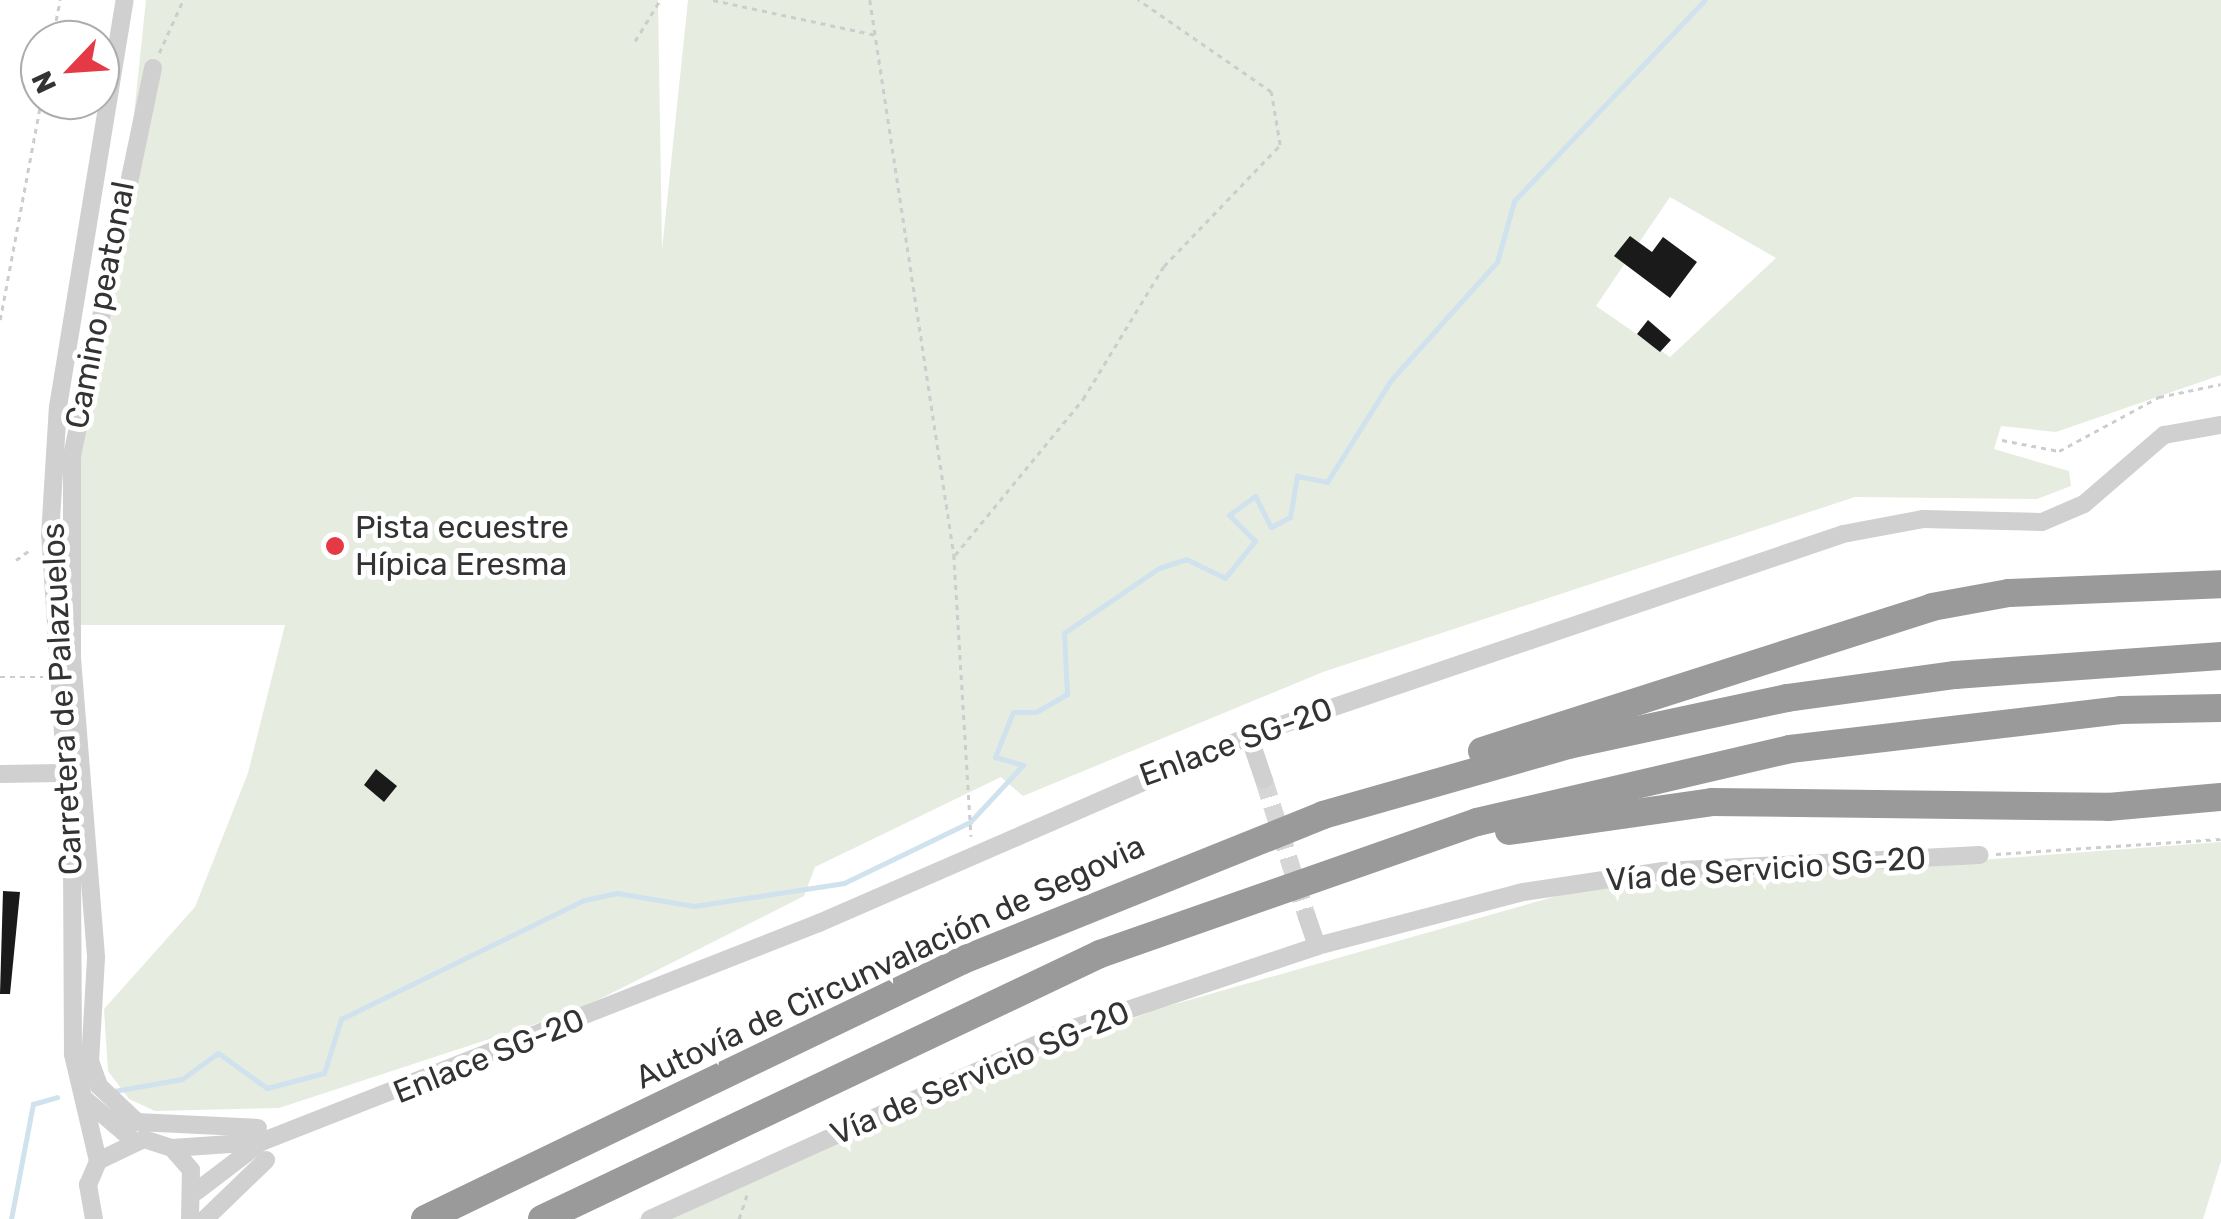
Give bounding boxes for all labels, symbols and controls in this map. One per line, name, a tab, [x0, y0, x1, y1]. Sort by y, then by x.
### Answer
north arrow	[20, 20, 120, 120]
text: N	[25, 66, 63, 98]
street label: Camino peatonal	[57, 178, 143, 432]
place label: Pista ecuestre Hípica Eresma	[355, 509, 569, 584]
street label: Carretera de Palazuelos	[34, 522, 90, 876]
marker: Pista ecuestre Hípica Eresma	[324, 535, 346, 557]
street label: Enlace SG-20	[1134, 689, 1338, 795]
street label: Autovía de Circunvalación de Segovia	[629, 827, 1151, 1097]
street label: Vía de Servicio SG-20	[1605, 839, 1927, 899]
street label: Vía de Servicio SG-20	[825, 993, 1135, 1153]
street label: Enlace SG-20	[388, 1000, 590, 1112]

